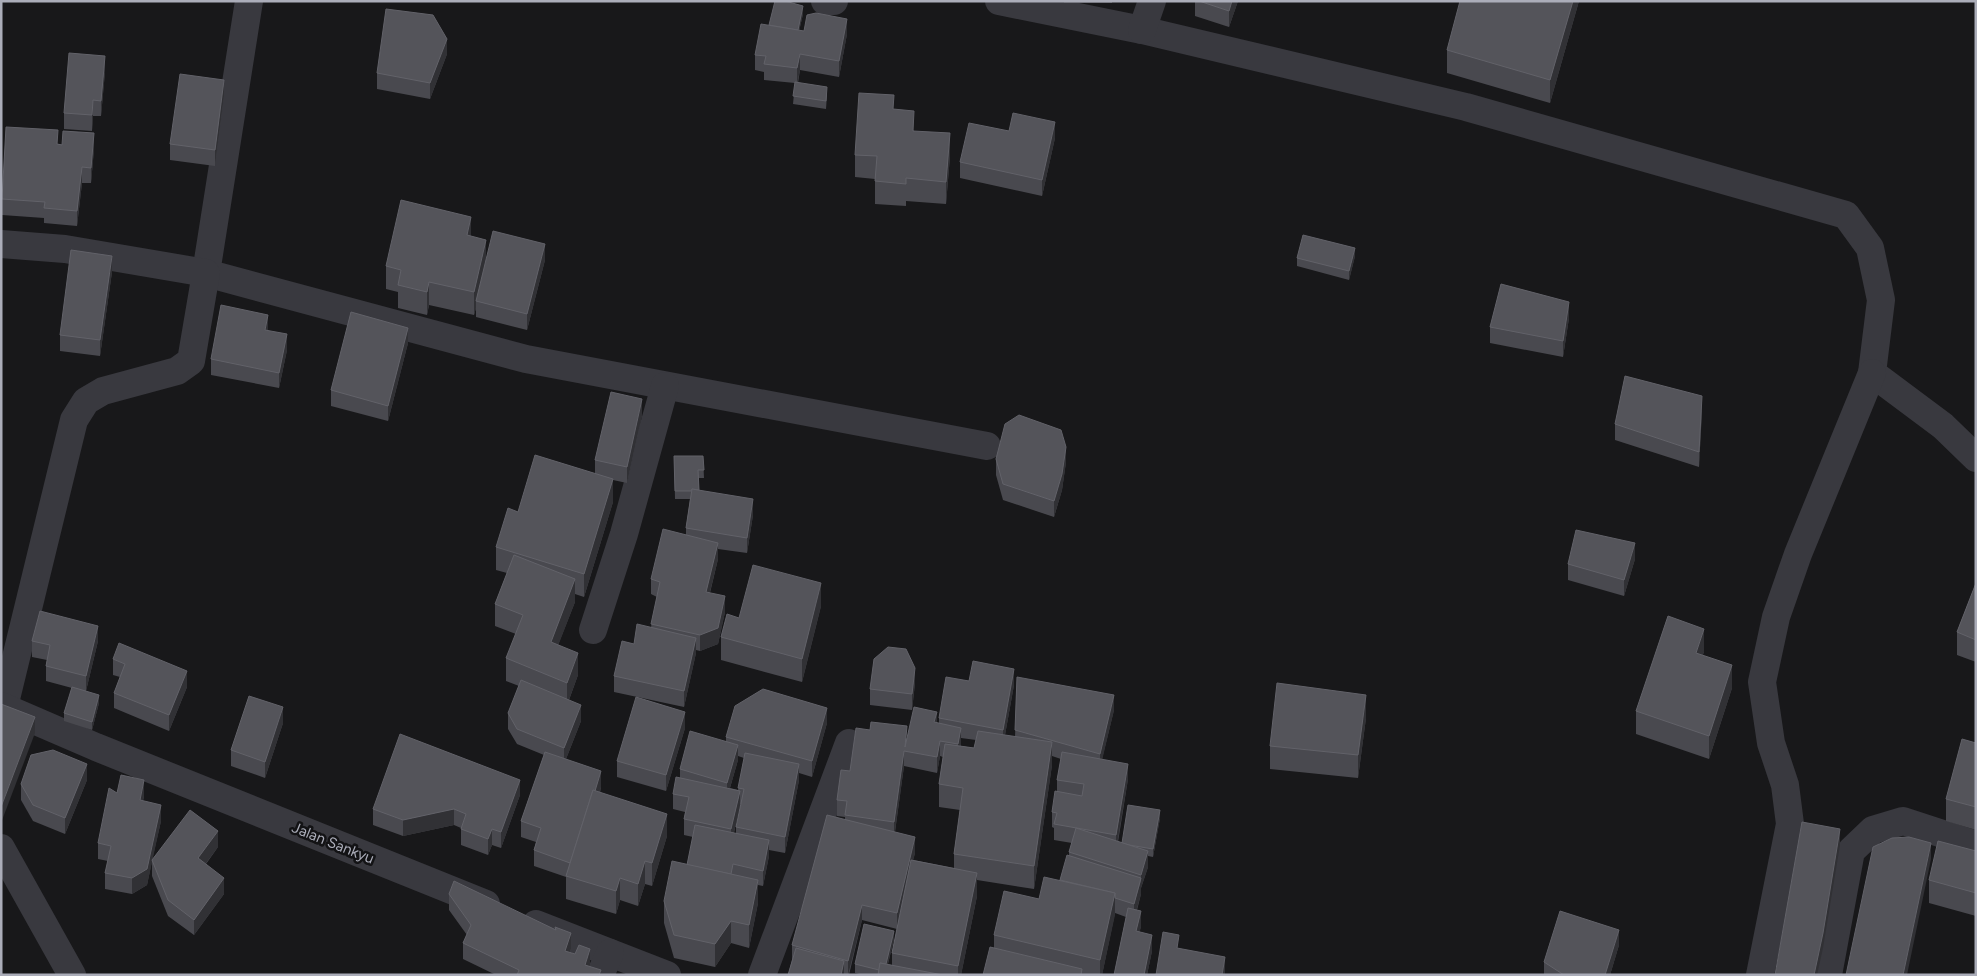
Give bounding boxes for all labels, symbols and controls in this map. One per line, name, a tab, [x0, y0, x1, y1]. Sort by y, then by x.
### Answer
street label: Jalan Sankyu	[289, 818, 377, 868]

